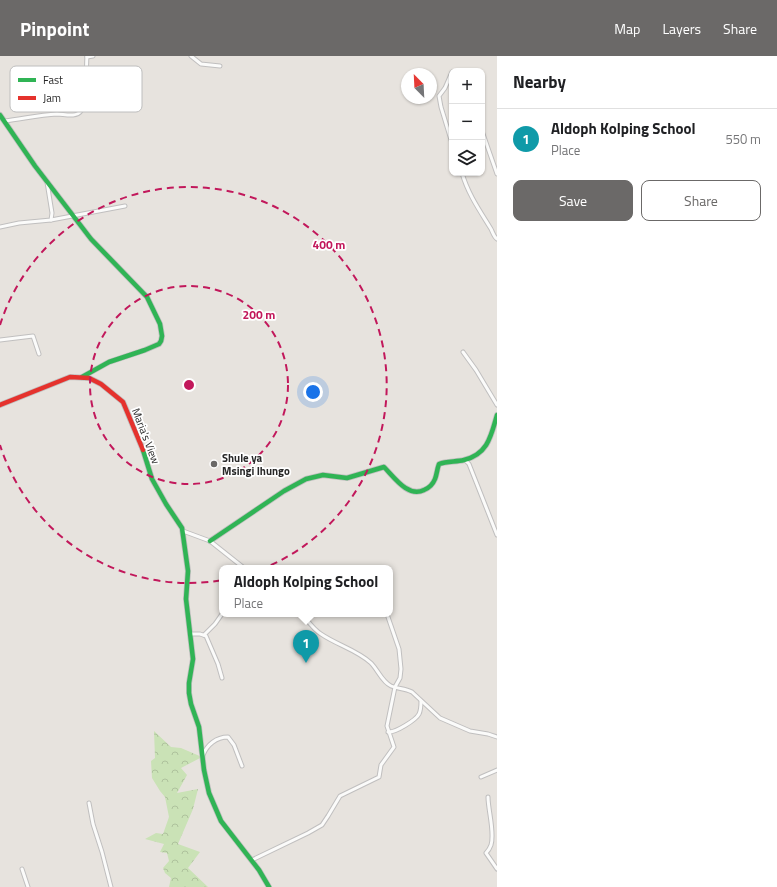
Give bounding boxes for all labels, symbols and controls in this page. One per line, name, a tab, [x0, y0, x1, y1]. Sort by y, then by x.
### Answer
text: Pinpoint	[20, 14, 89, 43]
text: Map	[614, 18, 640, 39]
text: Layers	[662, 18, 701, 39]
text: Share	[723, 18, 757, 39]
legend	[10, 66, 142, 112]
north arrow	[401, 68, 437, 104]
map controls	[449, 68, 485, 176]
button: +	[449, 68, 485, 104]
text: Nearby	[513, 69, 566, 95]
text: Fast	[43, 72, 63, 88]
text: Jam	[43, 90, 61, 106]
button: −	[449, 104, 485, 140]
text: Aldoph Kolping School	[551, 117, 696, 140]
text: 1	[522, 129, 530, 149]
text: 550 m	[725, 129, 761, 149]
button: layers	[449, 140, 485, 176]
text: Place	[551, 140, 580, 160]
button: Save	[513, 180, 633, 221]
button: Share	[641, 180, 761, 221]
text: 400 m	[313, 235, 345, 254]
text: 200 m	[243, 305, 275, 324]
centre of rings	[182, 378, 196, 392]
your location	[303, 382, 323, 402]
street label: Maria's View	[128, 406, 164, 467]
place label: Shule ya Msingi Ihungo	[222, 450, 290, 479]
marker: Shule ya Msingi Ihungo	[209, 459, 219, 469]
popup	[219, 565, 393, 617]
text: Aldoph Kolping School	[234, 570, 378, 593]
text: Place	[234, 593, 263, 613]
pin: 1	[293, 630, 319, 663]

